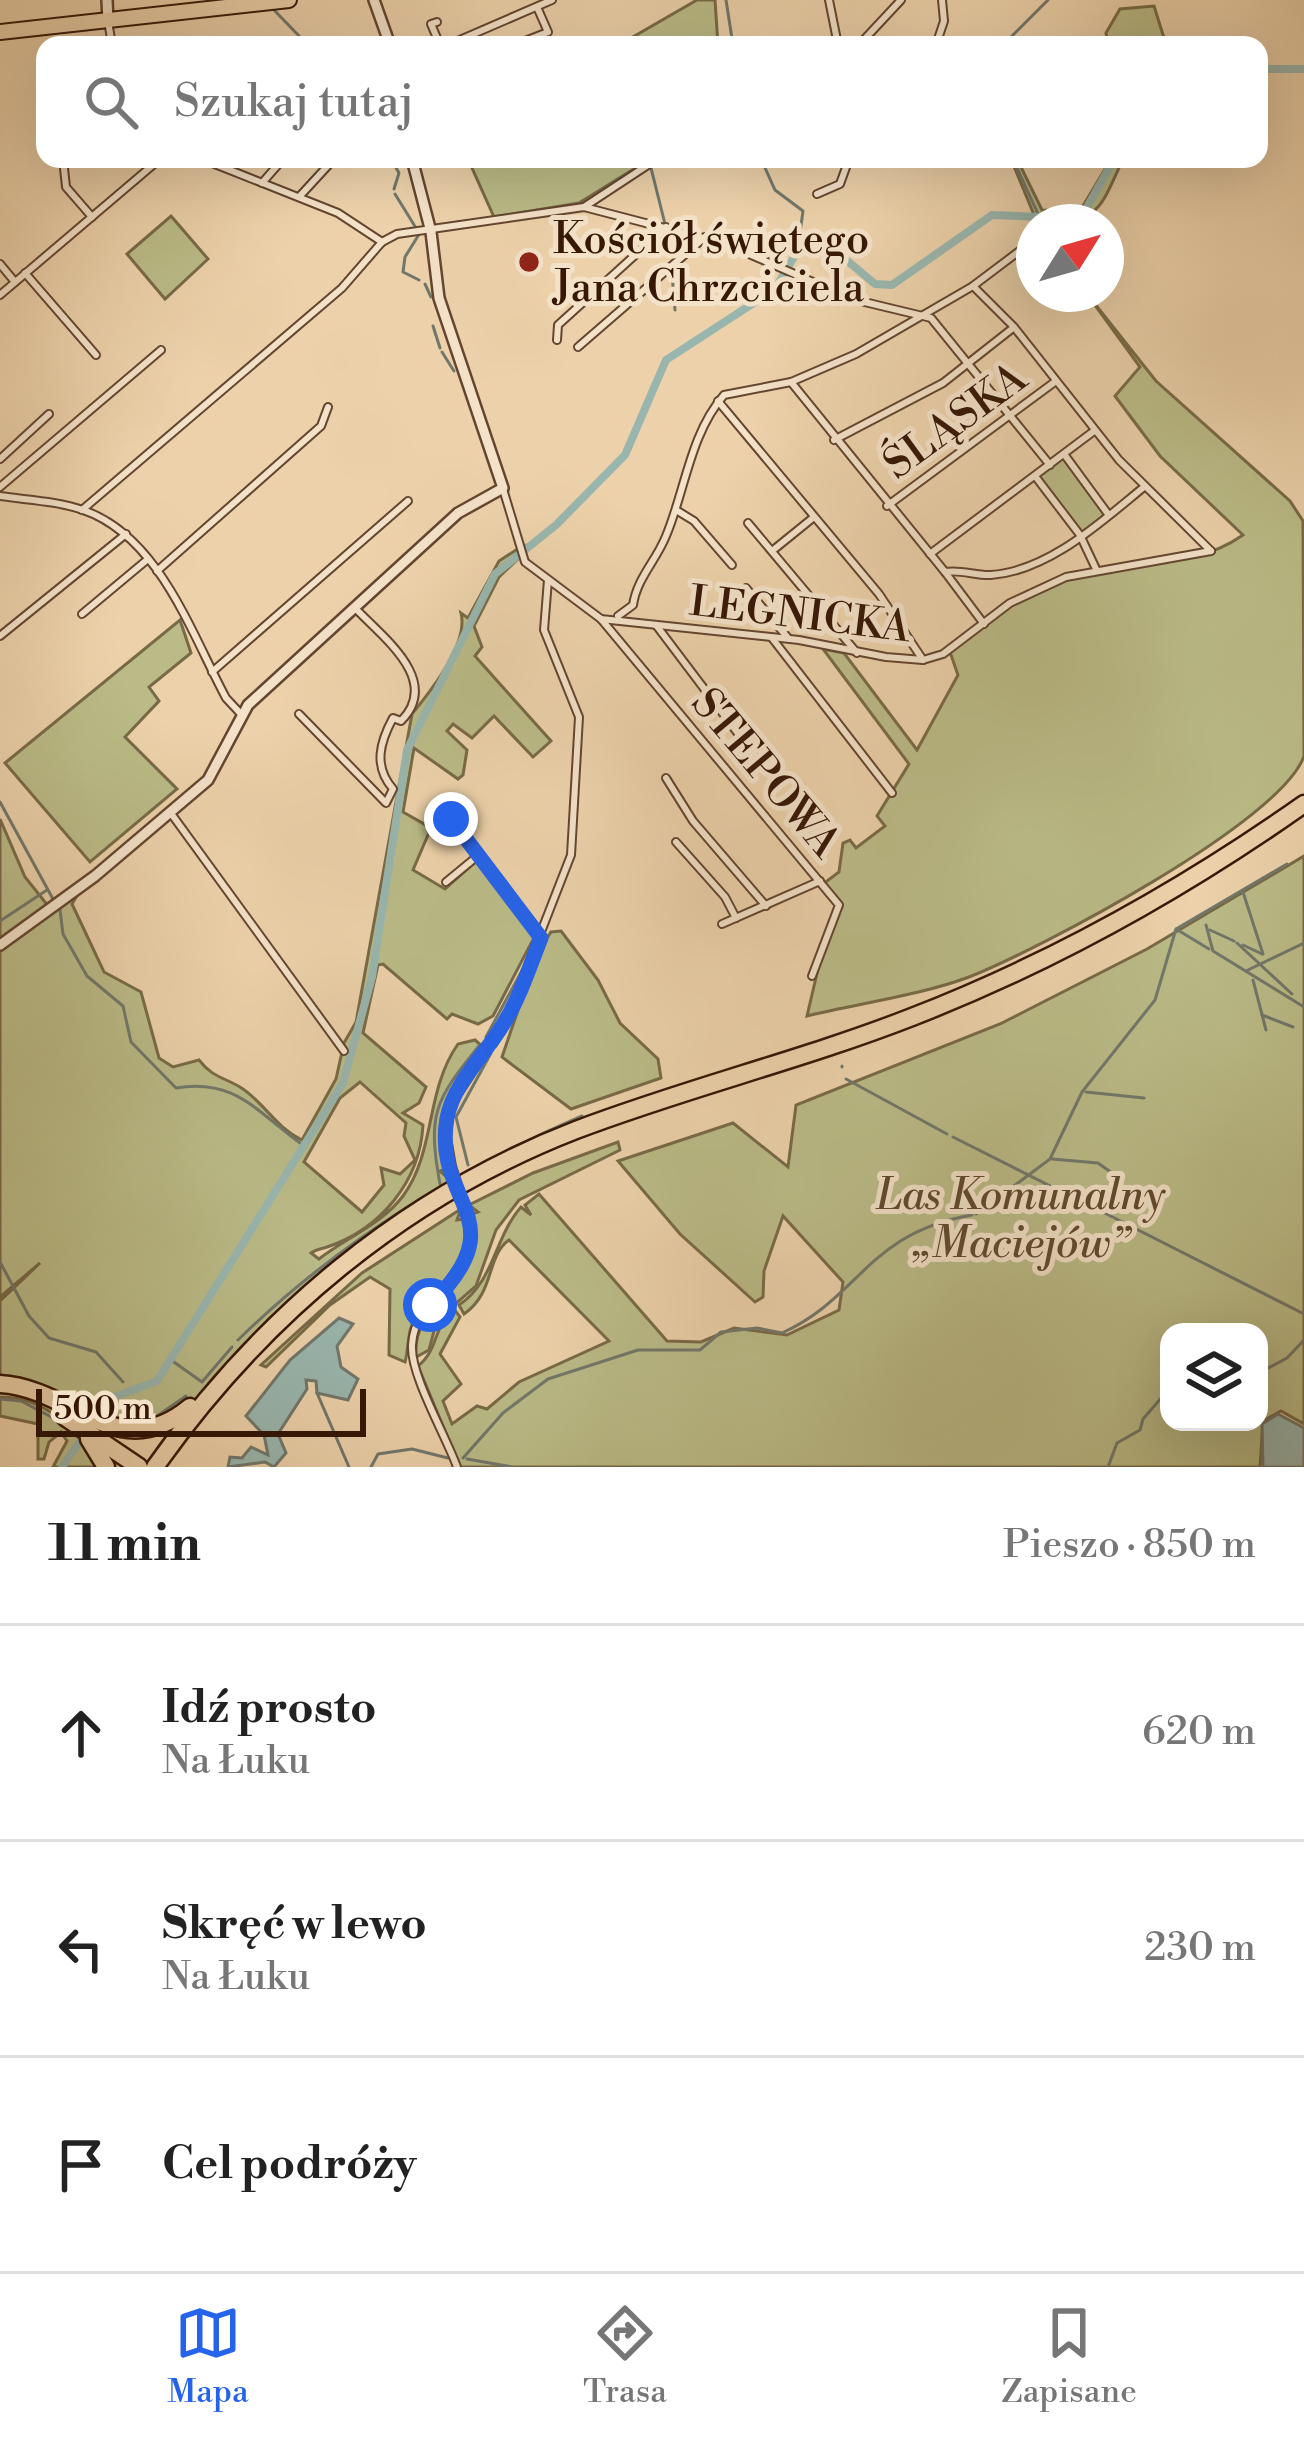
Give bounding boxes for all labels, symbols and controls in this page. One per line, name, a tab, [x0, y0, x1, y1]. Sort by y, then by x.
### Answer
search box	[36, 36, 1268, 168]
icon: search	[78, 69, 144, 135]
text: Szukaj tutaj	[174, 74, 414, 131]
north arrow	[1016, 204, 1124, 312]
place label: Kościół świętego Jana Chrzciciela	[551, 214, 869, 315]
marker: Kościół świętego Jana Chrzciciela	[516, 249, 542, 275]
street label: ŚLĄSKA	[872, 349, 1038, 492]
street label: LEGNICKA	[686, 576, 914, 655]
street label: STEPOWA	[679, 678, 852, 870]
route end	[424, 792, 478, 846]
park label: Las Komunalny „Maciejów”	[876, 1170, 1166, 1271]
route start	[403, 1278, 457, 1332]
map controls	[1160, 1323, 1268, 1431]
button: layers	[1160, 1323, 1268, 1431]
scale bar	[36, 1383, 366, 1436]
text: 500 m	[54, 1389, 152, 1430]
text: 11 min	[48, 1513, 201, 1577]
text: Pieszo · 850 m	[1003, 1521, 1256, 1570]
text: Idź prosto	[162, 1680, 377, 1737]
icon: ahead	[48, 1700, 114, 1766]
text: 620 m	[1142, 1708, 1256, 1757]
text: Na Łuku	[162, 1737, 310, 1786]
text: Skręć w lewo	[162, 1896, 427, 1953]
icon: left	[48, 1916, 114, 1982]
text: 230 m	[1144, 1924, 1256, 1973]
text: Na Łuku	[162, 1953, 310, 2002]
icon: arrive	[48, 2132, 114, 2198]
text: Cel podróży	[162, 2136, 417, 2193]
tab: Mapa	[167, 2300, 249, 2413]
tab: Trasa	[583, 2300, 667, 2413]
tab: Zapisane	[1001, 2300, 1137, 2413]

